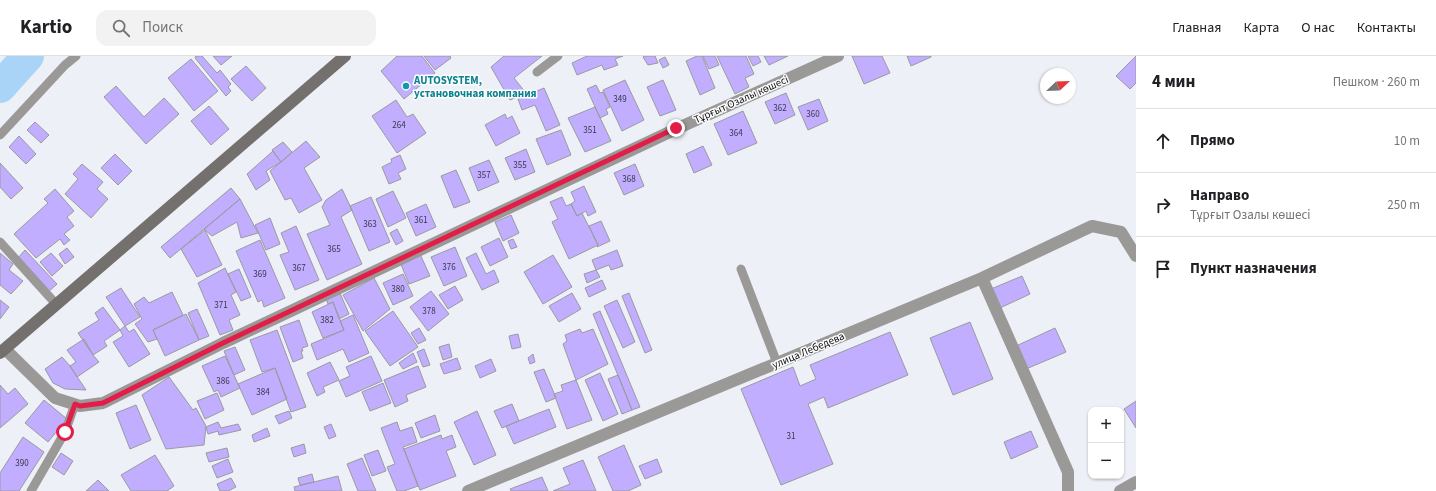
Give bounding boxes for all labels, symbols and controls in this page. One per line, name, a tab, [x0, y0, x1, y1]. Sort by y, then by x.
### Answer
search box	[96, 10, 376, 46]
text: Kartio	[20, 14, 72, 41]
icon: search	[110, 17, 132, 39]
text: Поиск	[142, 17, 183, 38]
text: Главная	[1172, 18, 1221, 38]
text: Карта	[1243, 18, 1279, 38]
text: О нас	[1301, 18, 1335, 38]
text: Контакты	[1357, 18, 1416, 38]
north arrow	[1040, 68, 1076, 104]
text: 4 мин	[1152, 70, 1195, 94]
street label: Тұрғыт Озалы көшесі	[692, 72, 791, 127]
place label: AUTOSYSTEM, установочная компания	[413, 73, 537, 101]
text: Пешком · 260 m	[1333, 73, 1420, 91]
marker: AUTOSYSTEM, установочная компания	[401, 81, 411, 91]
house number: 349	[613, 93, 627, 106]
house number: 362	[773, 102, 787, 115]
house number: 360	[806, 108, 820, 121]
house number: 264	[392, 119, 406, 132]
route end	[667, 119, 685, 137]
house number: 351	[583, 124, 597, 137]
house number: 364	[729, 127, 743, 140]
icon: ahead	[1152, 130, 1174, 152]
text: Прямо	[1190, 130, 1235, 151]
text: 10 m	[1394, 132, 1420, 150]
house number: 355	[513, 159, 527, 172]
house number: 357	[477, 169, 491, 182]
house number: 368	[622, 173, 636, 186]
text: Направо	[1190, 185, 1249, 206]
icon: right	[1152, 194, 1174, 216]
text: 250 m	[1387, 196, 1420, 214]
text: Тұрғыт Озалы көшесі	[1190, 206, 1311, 224]
house number: 361	[414, 214, 428, 227]
house number: 363	[363, 218, 377, 231]
house number: 365	[327, 243, 341, 256]
icon: arrive	[1152, 258, 1174, 280]
text: Пункт назначения	[1190, 258, 1317, 279]
house number: 376	[442, 261, 456, 274]
house number: 367	[292, 262, 306, 275]
house number: 369	[253, 268, 267, 281]
house number: 380	[391, 283, 405, 296]
house number: 371	[214, 299, 228, 312]
house number: 378	[422, 305, 436, 318]
house number: 382	[320, 314, 334, 327]
street label: улица Лебедева	[770, 328, 847, 372]
house number: 386	[216, 375, 230, 388]
house number: 384	[256, 386, 270, 399]
map controls	[1088, 407, 1124, 479]
button: +	[1088, 407, 1124, 443]
route start	[56, 423, 74, 441]
house number: 31	[787, 430, 795, 443]
button: −	[1088, 443, 1124, 479]
house number: 390	[15, 457, 29, 470]

